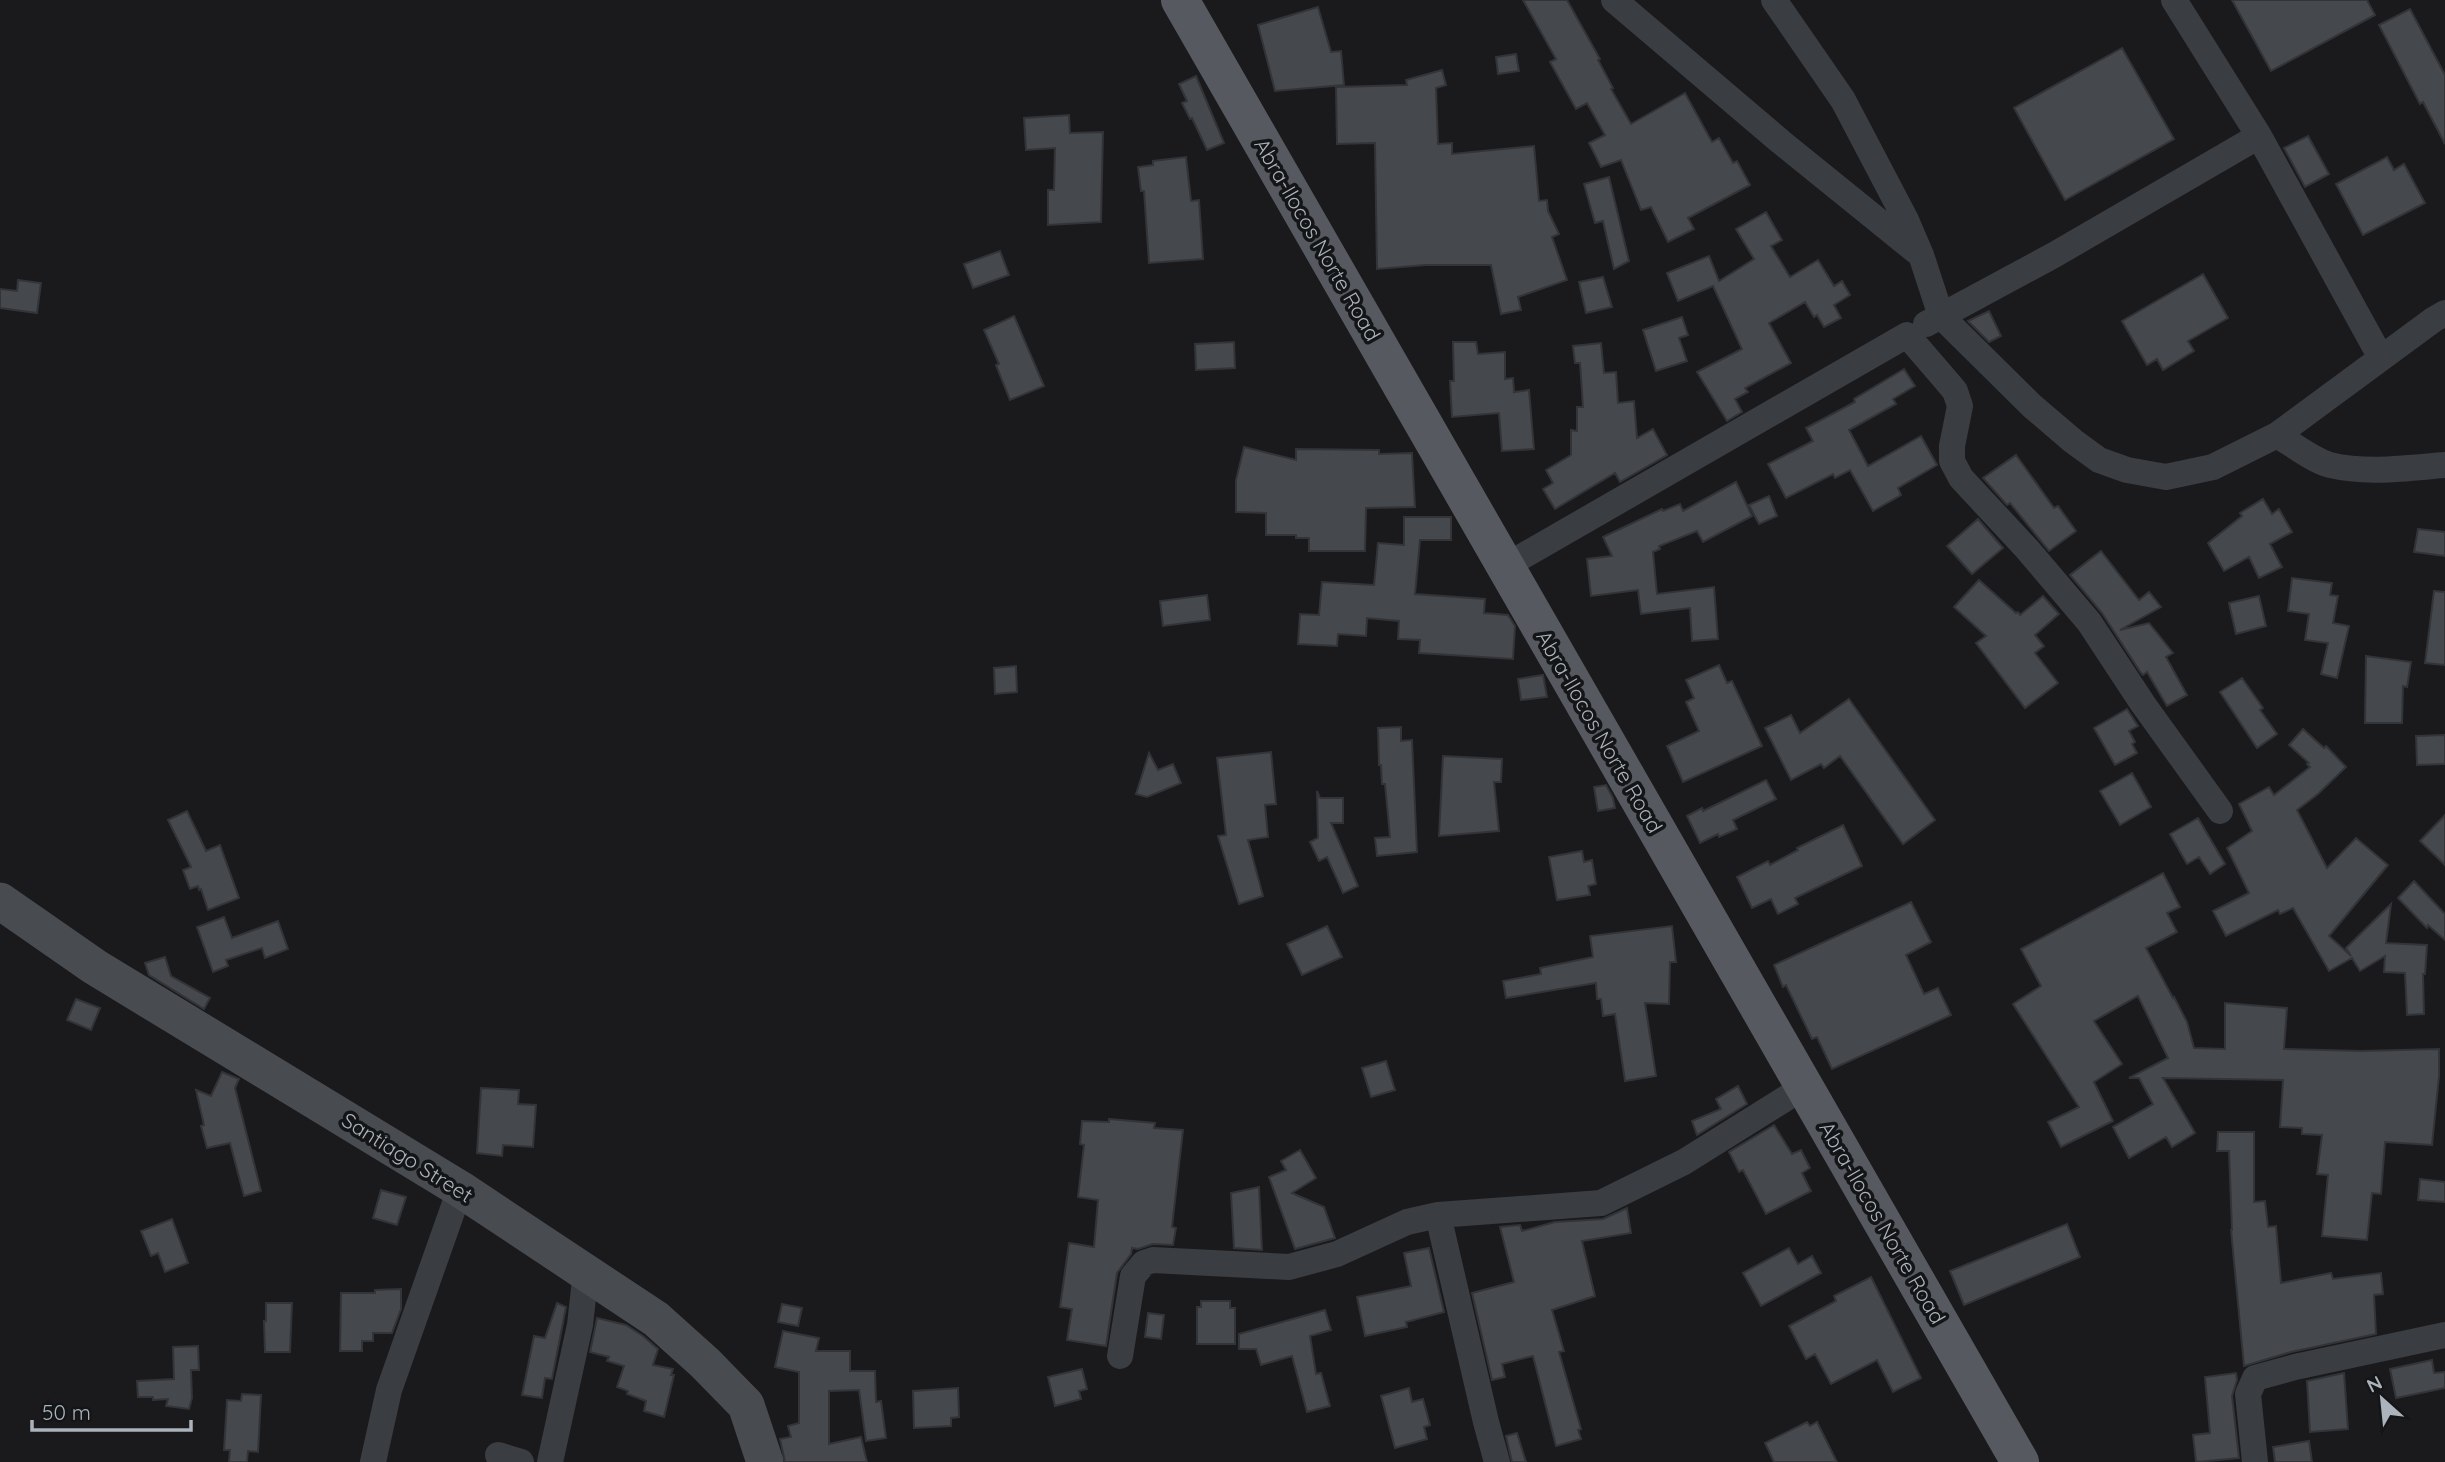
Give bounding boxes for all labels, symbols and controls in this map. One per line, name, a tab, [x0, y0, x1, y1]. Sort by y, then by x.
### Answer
street label: Abra-Ilocos Norte Road	[1249, 134, 1387, 345]
street label: Abra-Ilocos Norte Road	[1531, 626, 1669, 837]
street label: Santiago Street	[337, 1107, 478, 1208]
street label: Abra-Ilocos Norte Road	[1814, 1117, 1952, 1328]
north arrow	[2347, 1364, 2417, 1434]
text: N	[2363, 1370, 2386, 1398]
scale bar	[32, 1388, 191, 1432]
text: 50 m	[42, 1399, 91, 1425]

